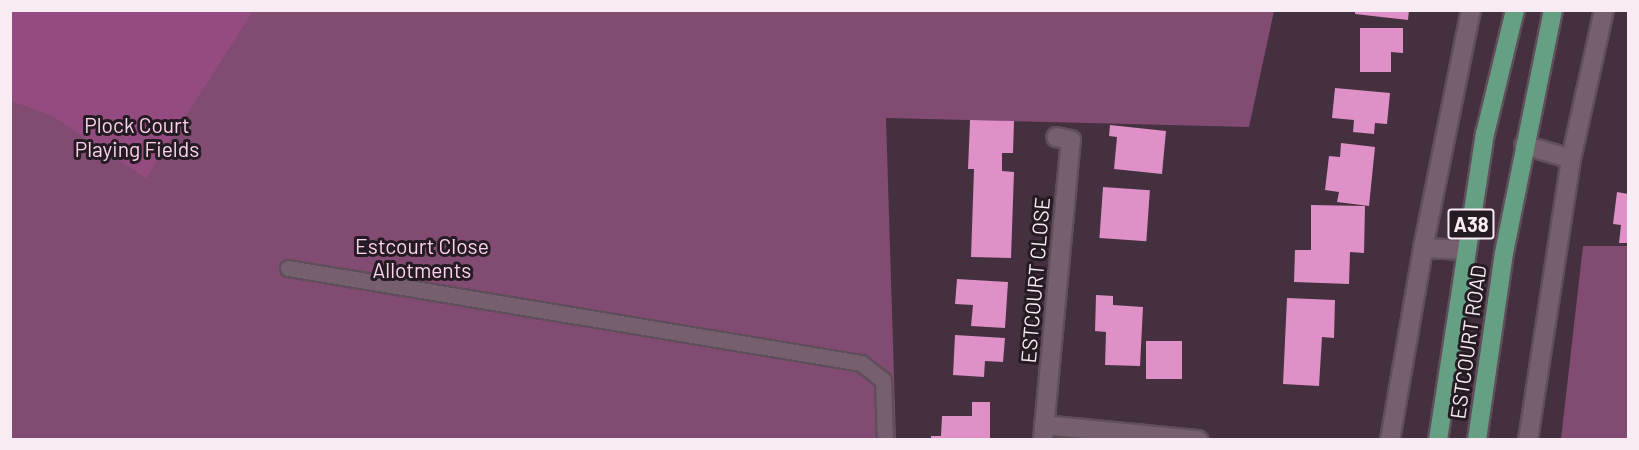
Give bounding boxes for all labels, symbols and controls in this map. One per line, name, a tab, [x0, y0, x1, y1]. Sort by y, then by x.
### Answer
park label: Plock Court Playing Fields	[75, 112, 199, 162]
street label: ESTCOURT CLOSE	[1015, 196, 1055, 364]
road number: A38	[1447, 207, 1495, 241]
park label: Estcourt Close Allotments	[355, 233, 489, 283]
street label: ESTCOURT ROAD	[1445, 263, 1491, 421]

